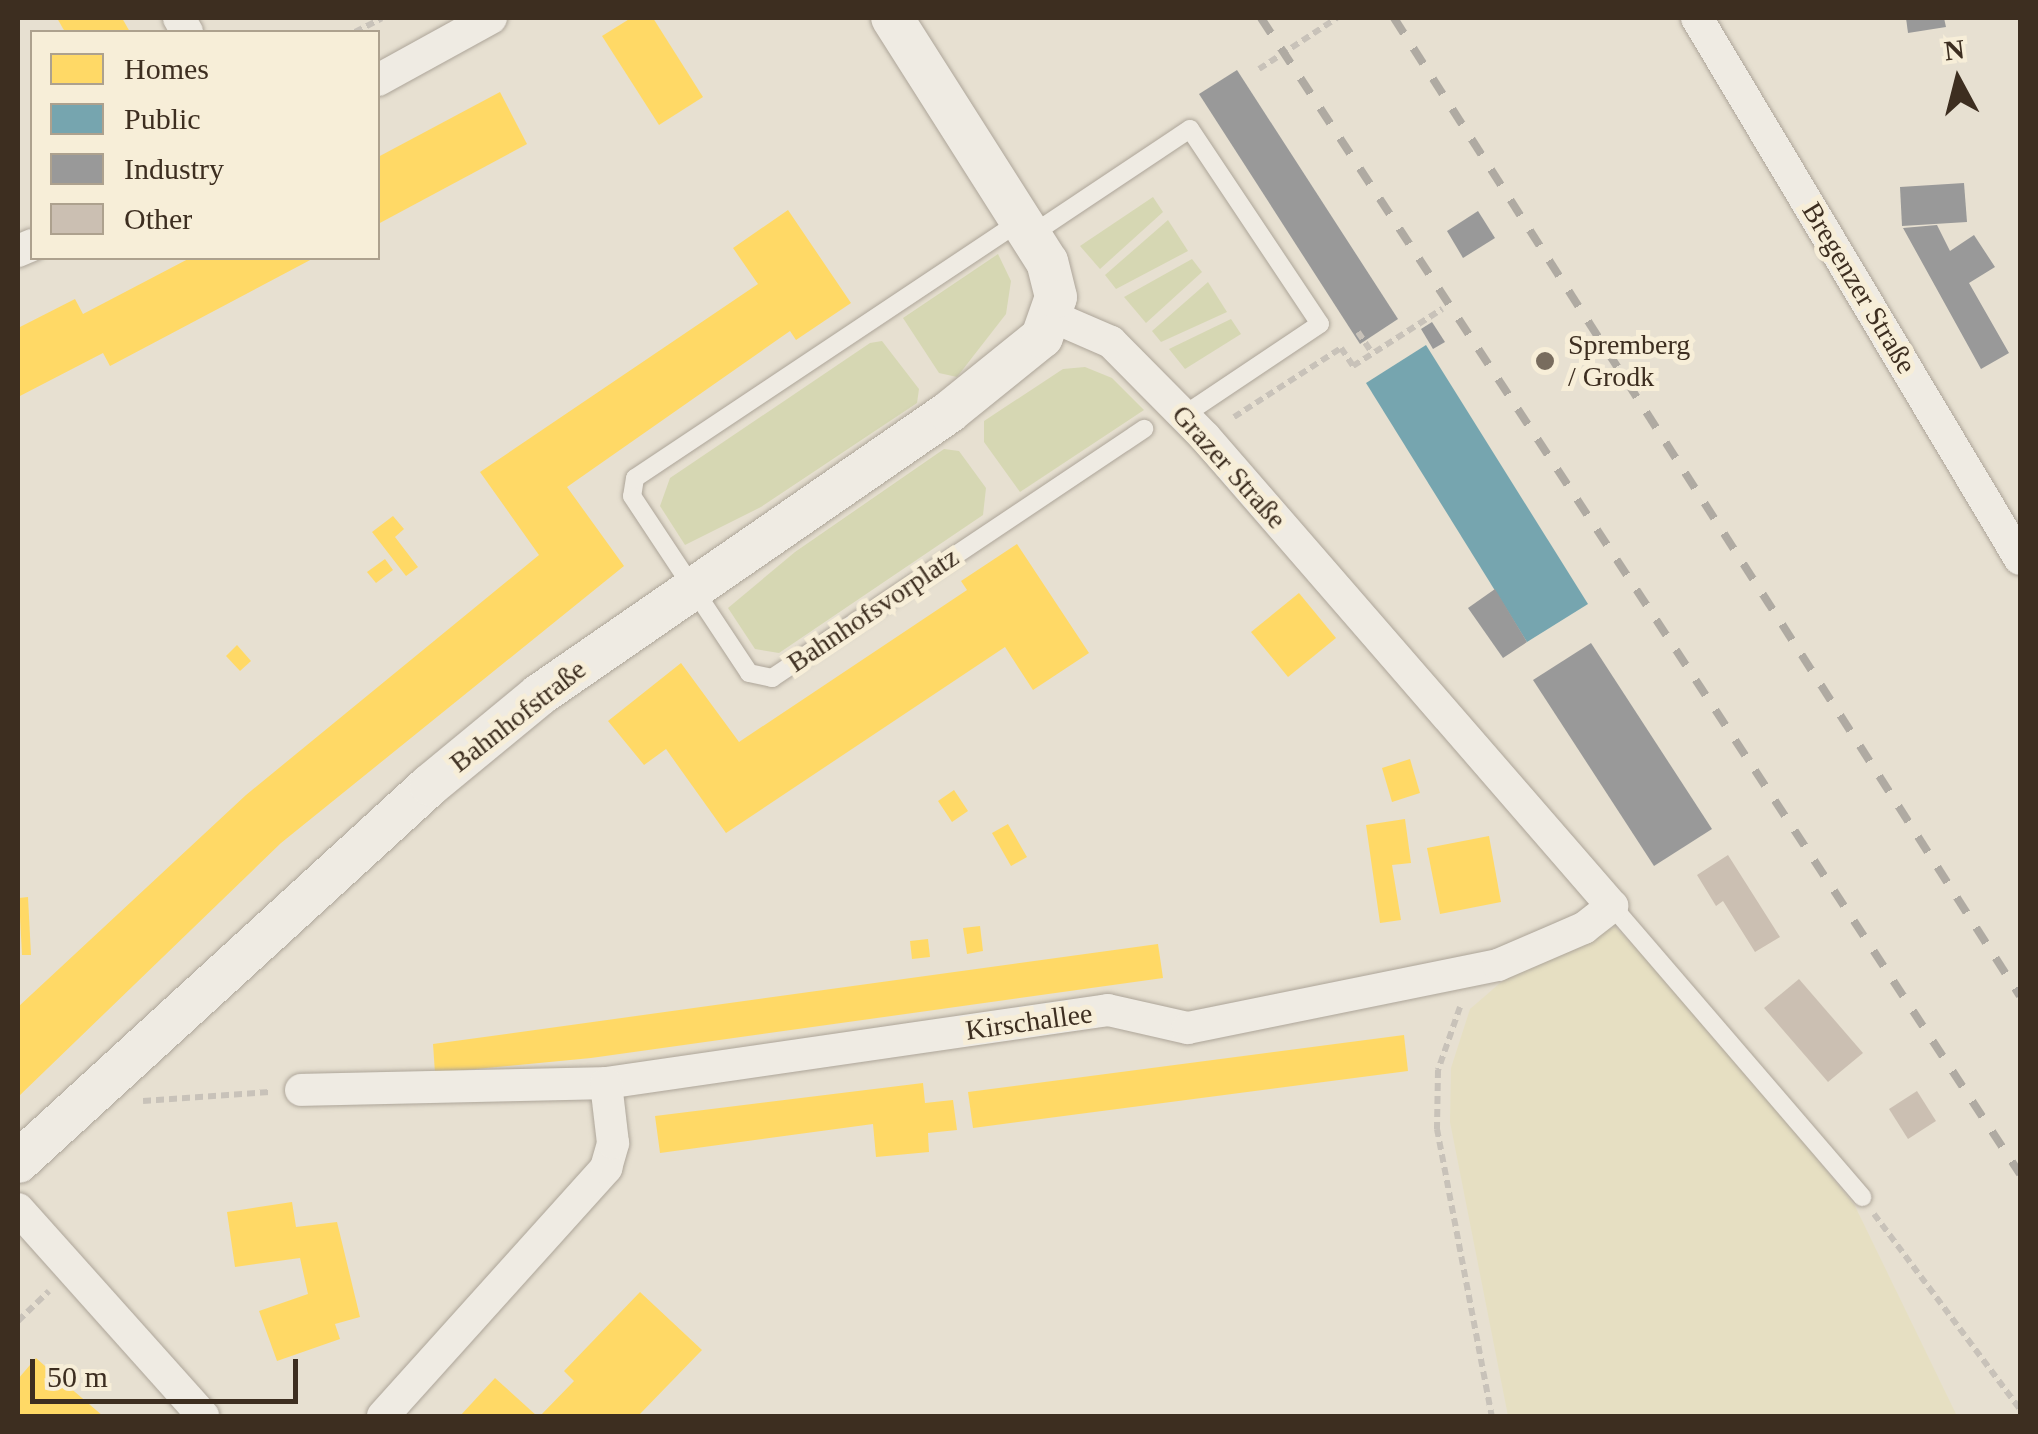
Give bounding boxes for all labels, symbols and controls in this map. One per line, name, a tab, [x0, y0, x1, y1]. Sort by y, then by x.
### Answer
legend	[30, 30, 380, 260]
north arrow	[1908, 30, 2008, 130]
text: N	[1942, 33, 1966, 66]
text: Homes	[124, 52, 209, 85]
text: Public	[124, 102, 201, 135]
text: Industry	[124, 152, 224, 185]
street label: Bregenzer Straße	[1795, 196, 1923, 380]
text: Other	[124, 202, 192, 235]
place label: Spremberg / Grodk	[1568, 328, 1690, 394]
marker: Spremberg / Grodk	[1532, 348, 1558, 374]
street label: Grazer Straße	[1165, 398, 1293, 536]
street label: Bahnhofsvorplatz	[781, 540, 965, 680]
street label: Bahnhofstraße	[443, 652, 593, 780]
street label: Kirschallee	[964, 996, 1094, 1048]
scale bar	[35, 1339, 302, 1401]
text: 50 m	[47, 1360, 108, 1393]

